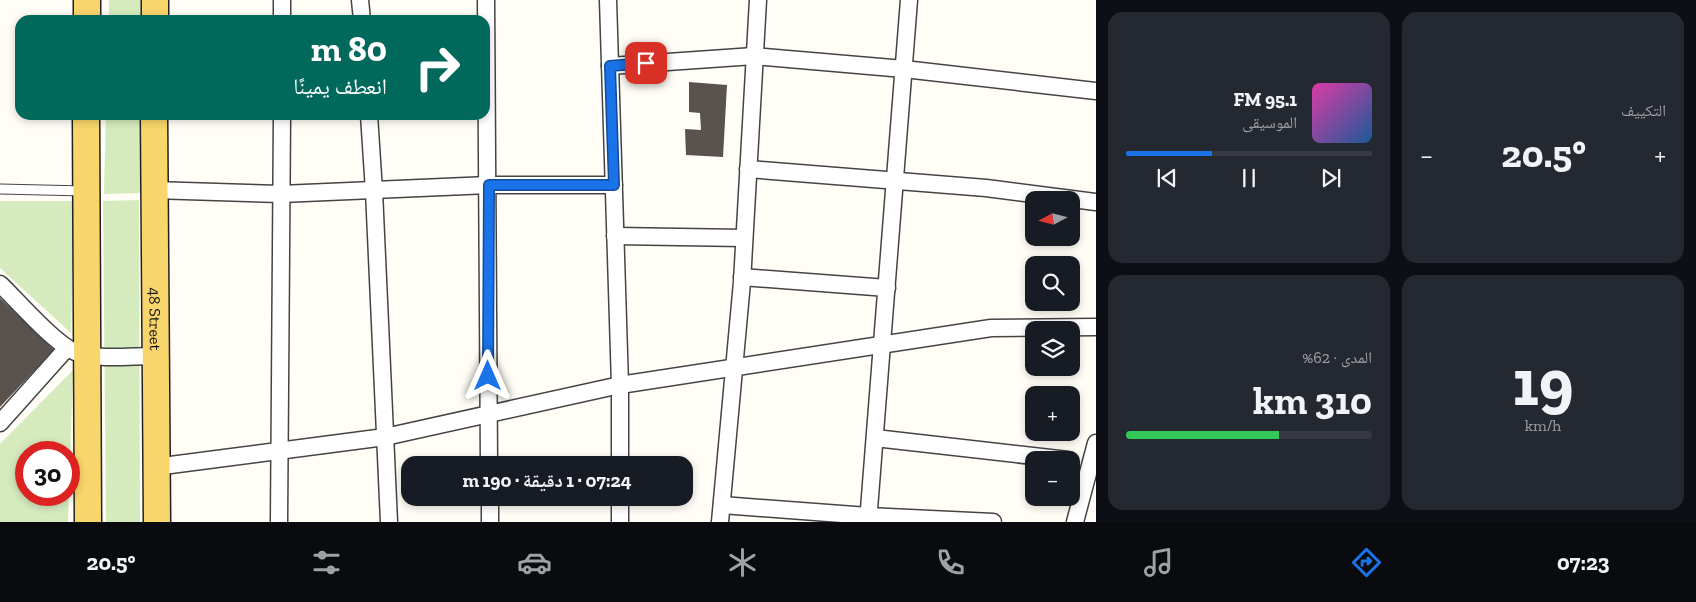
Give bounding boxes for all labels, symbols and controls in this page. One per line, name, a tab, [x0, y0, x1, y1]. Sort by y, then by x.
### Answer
text: 80 m	[311, 28, 387, 70]
icon: right	[405, 35, 470, 100]
pin	[625, 42, 667, 84]
icon: arrive	[632, 49, 660, 77]
text: انعطف يمينًا	[293, 73, 387, 100]
text: 95.1 FM	[1233, 88, 1297, 111]
text: التكييف	[1621, 101, 1666, 120]
text: الموسيقى	[1242, 113, 1297, 132]
text: 20.5°	[1501, 131, 1586, 177]
text: −	[1420, 139, 1433, 172]
text: +	[1654, 139, 1666, 172]
icon: previous	[1153, 164, 1181, 192]
icon: pause	[1235, 164, 1263, 192]
icon: next	[1317, 164, 1345, 192]
north arrow	[1025, 191, 1080, 246]
map controls	[1025, 191, 1080, 506]
button: search	[1025, 256, 1080, 311]
street label: 48 Street	[145, 287, 165, 351]
button: layers	[1025, 321, 1080, 376]
text: 19	[1512, 344, 1574, 422]
text: المدى · 62%	[1302, 348, 1372, 367]
position arrow	[461, 349, 513, 401]
text: 310 km	[1253, 378, 1372, 424]
button: +	[1025, 386, 1080, 441]
text: km/h	[1525, 416, 1561, 435]
speed limit sign: 30	[15, 441, 80, 506]
button: −	[1025, 451, 1080, 506]
text: 07:24 · 1 دقيقة · 190 m	[462, 469, 632, 492]
icon: filters	[309, 545, 344, 580]
icon: car	[517, 545, 552, 580]
icon: climate	[725, 545, 760, 580]
icon: phone	[933, 545, 968, 580]
icon: music	[1141, 545, 1176, 580]
icon: directions	[1349, 545, 1384, 580]
text: 20.5°	[87, 549, 136, 576]
text: 07:23	[1557, 549, 1609, 576]

